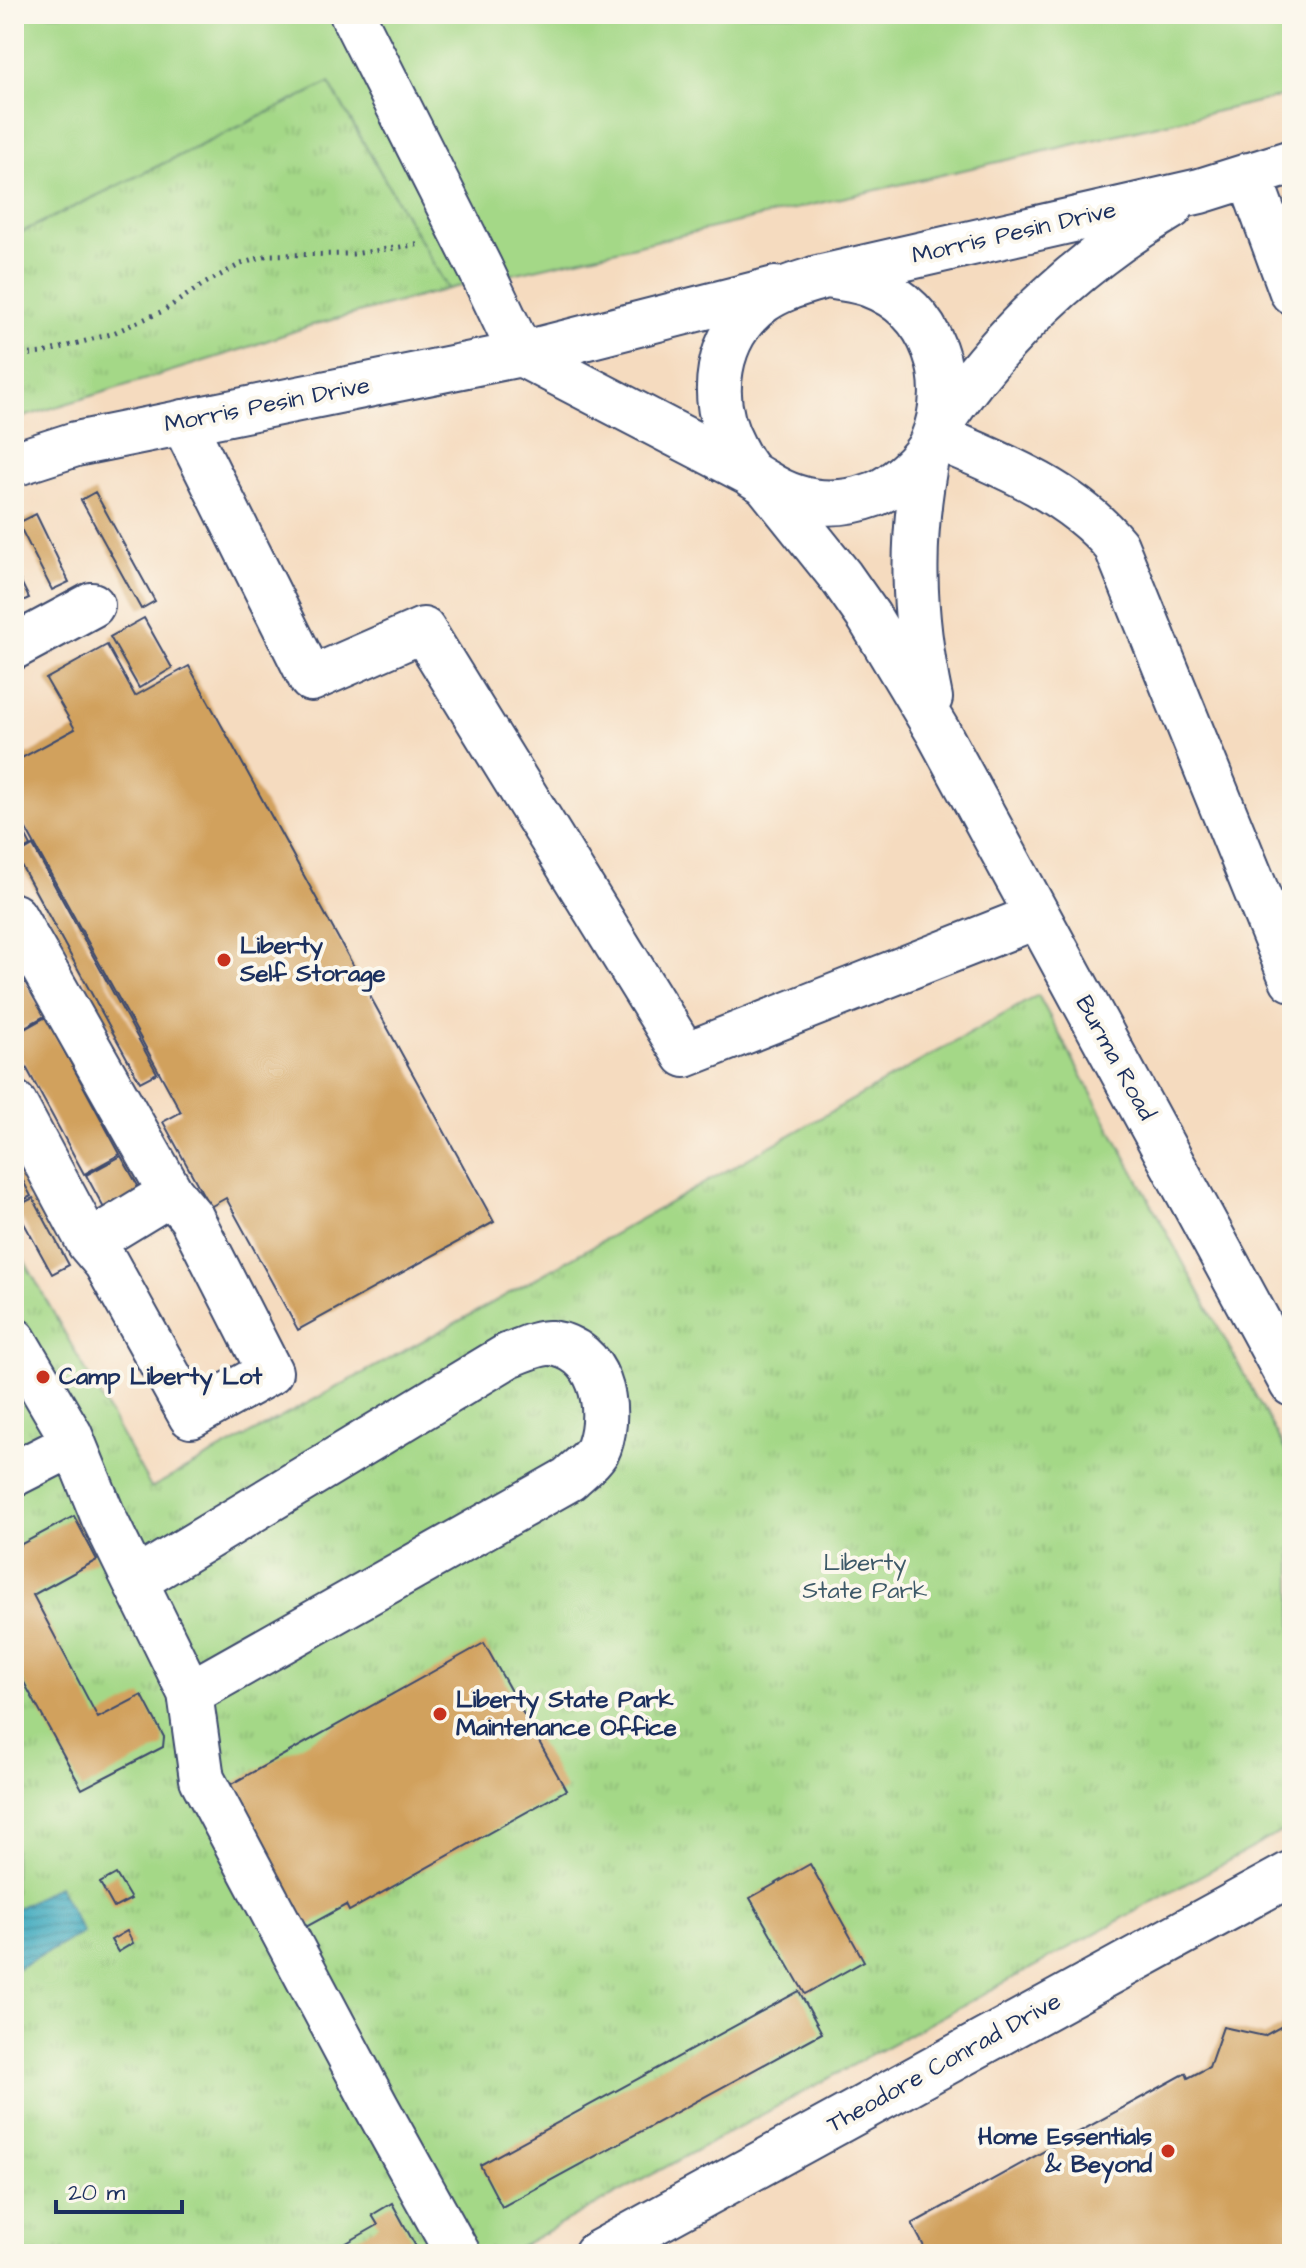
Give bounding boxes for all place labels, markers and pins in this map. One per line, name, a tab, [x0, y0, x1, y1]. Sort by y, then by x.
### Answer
place label: Liberty Self Storage	[239, 929, 385, 992]
marker: Liberty Self Storage	[215, 951, 233, 969]
place label: Camp Liberty Lot	[59, 1360, 262, 1396]
marker: Camp Liberty Lot	[34, 1368, 52, 1386]
place label: Liberty State Park Maintenance Office	[456, 1683, 677, 1745]
marker: Liberty State Park Maintenance Office	[431, 1705, 449, 1723]
place label: Home Essentials & Beyond	[978, 2120, 1153, 2184]
marker: Home Essentials & Beyond	[1159, 2142, 1177, 2160]

